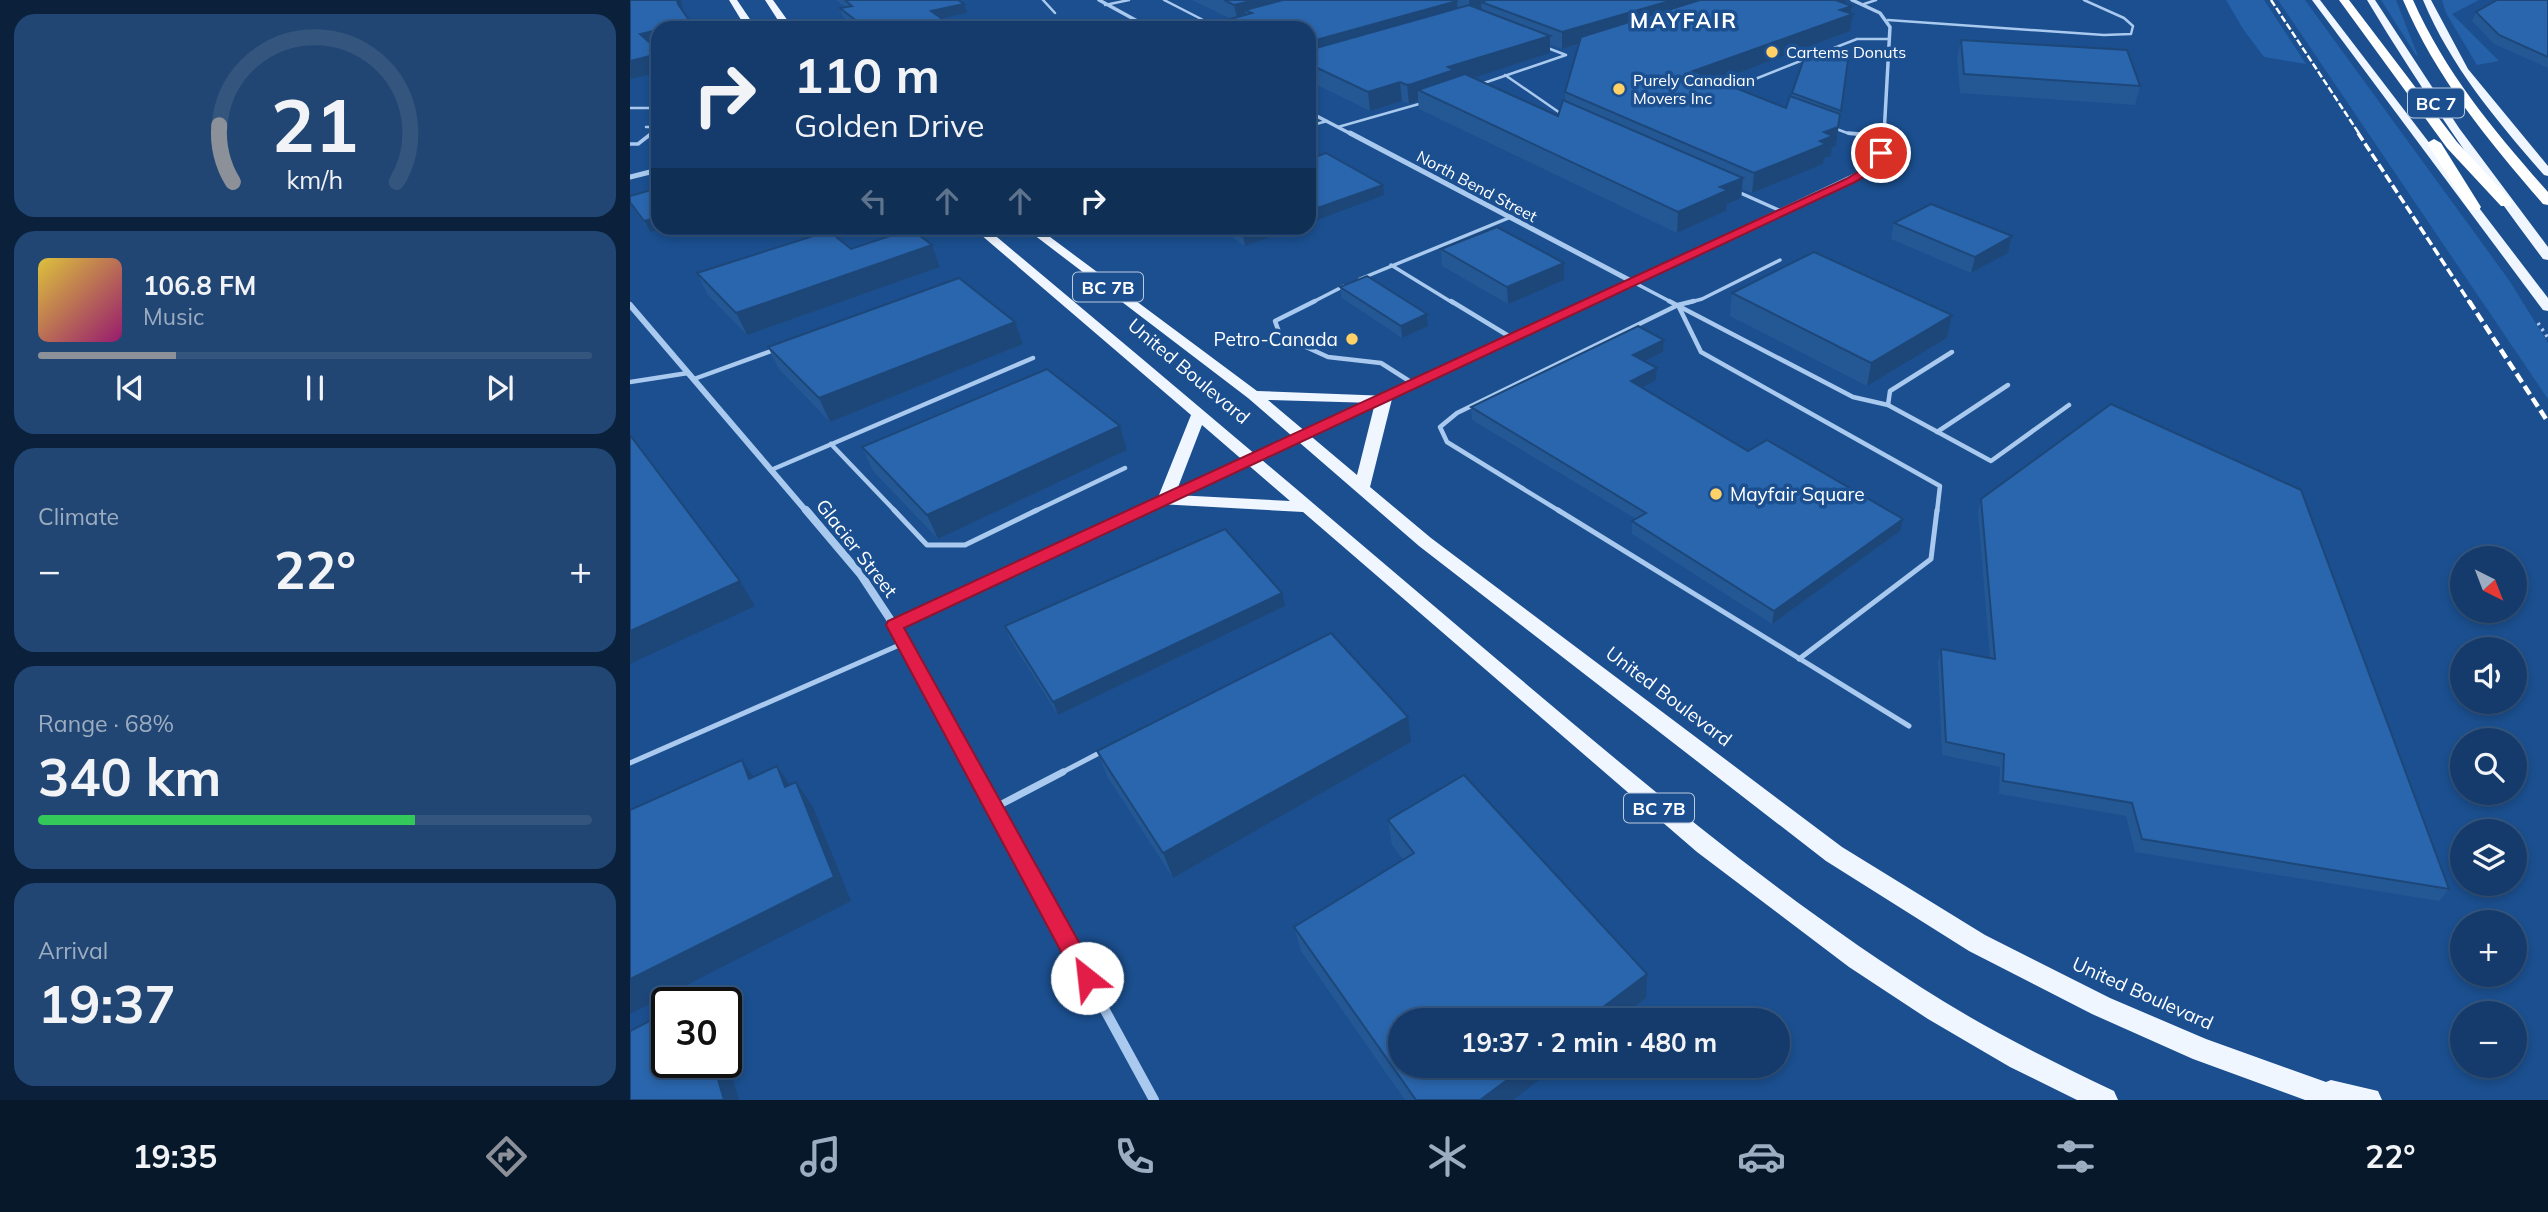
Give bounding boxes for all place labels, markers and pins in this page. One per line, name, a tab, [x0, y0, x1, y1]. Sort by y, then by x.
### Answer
place label: Cartems Donuts	[1786, 42, 1906, 62]
marker: Cartems Donuts	[1764, 44, 1780, 60]
place label: Purely Canadian Movers Inc	[1633, 70, 1755, 108]
marker: Purely Canadian Movers Inc	[1611, 81, 1627, 97]
pin	[1851, 123, 1911, 183]
place label: Petro-Canada	[1214, 327, 1338, 351]
marker: Petro-Canada	[1344, 331, 1360, 347]
place label: Mayfair Square	[1730, 482, 1865, 506]
marker: Mayfair Square	[1708, 486, 1724, 502]

